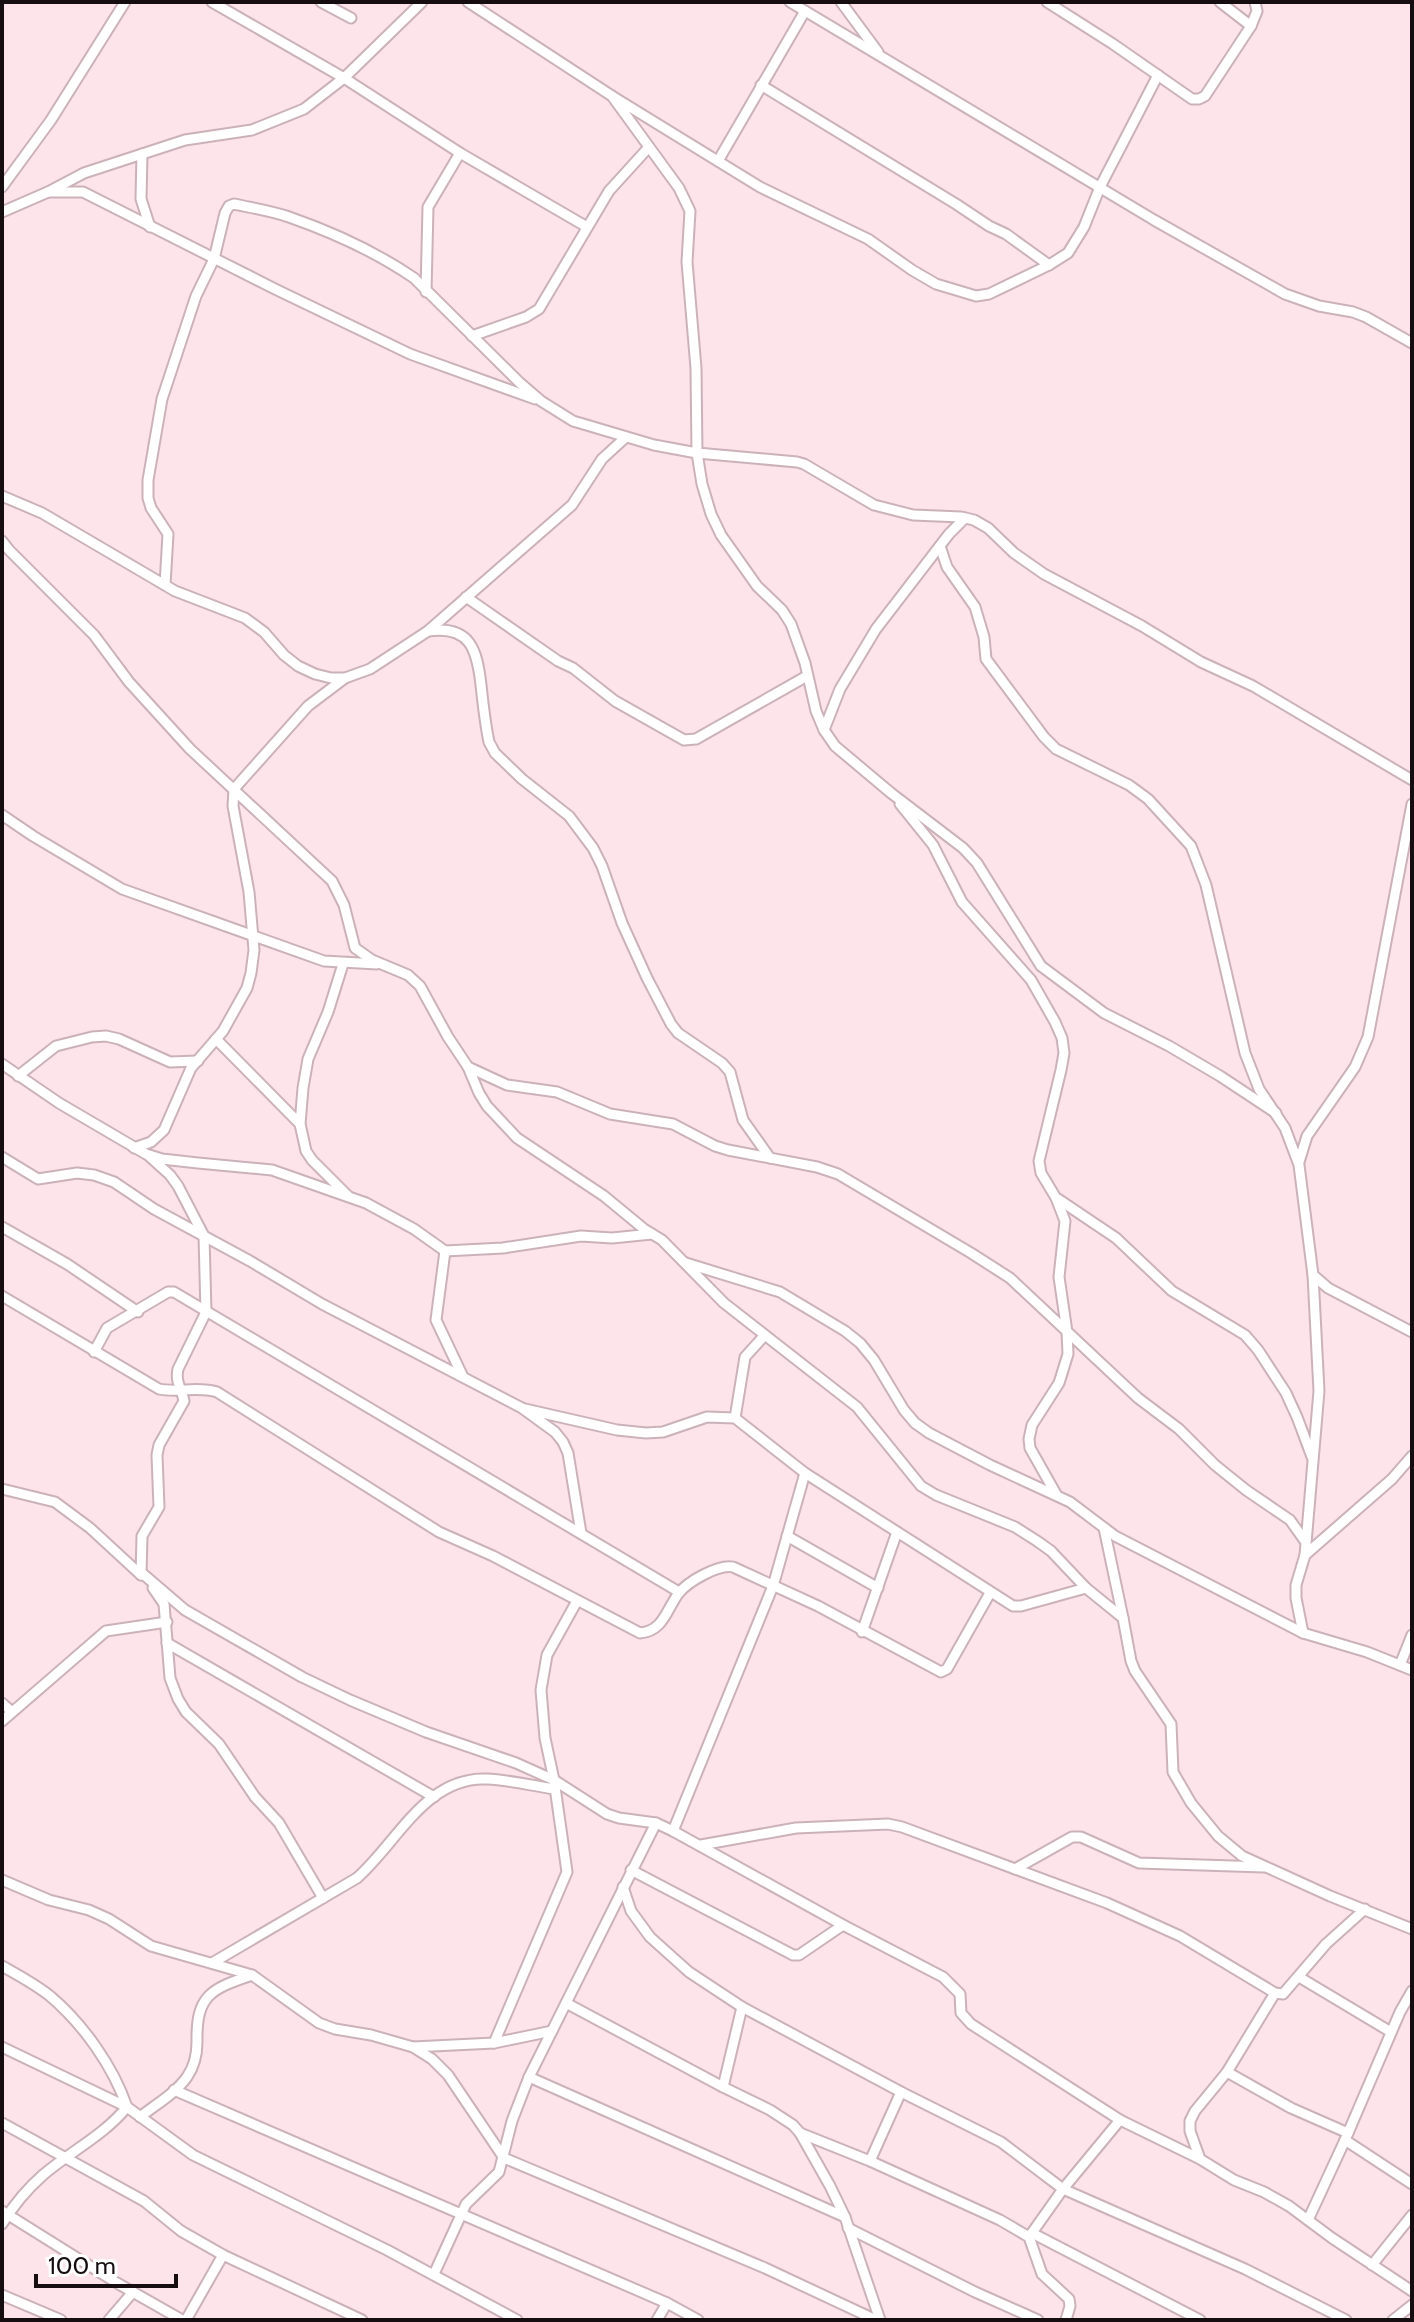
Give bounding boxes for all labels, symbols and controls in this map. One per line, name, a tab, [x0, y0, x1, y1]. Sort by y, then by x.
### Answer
scale bar	[36, 2238, 176, 2288]
text: 100 m	[48, 2251, 116, 2280]

